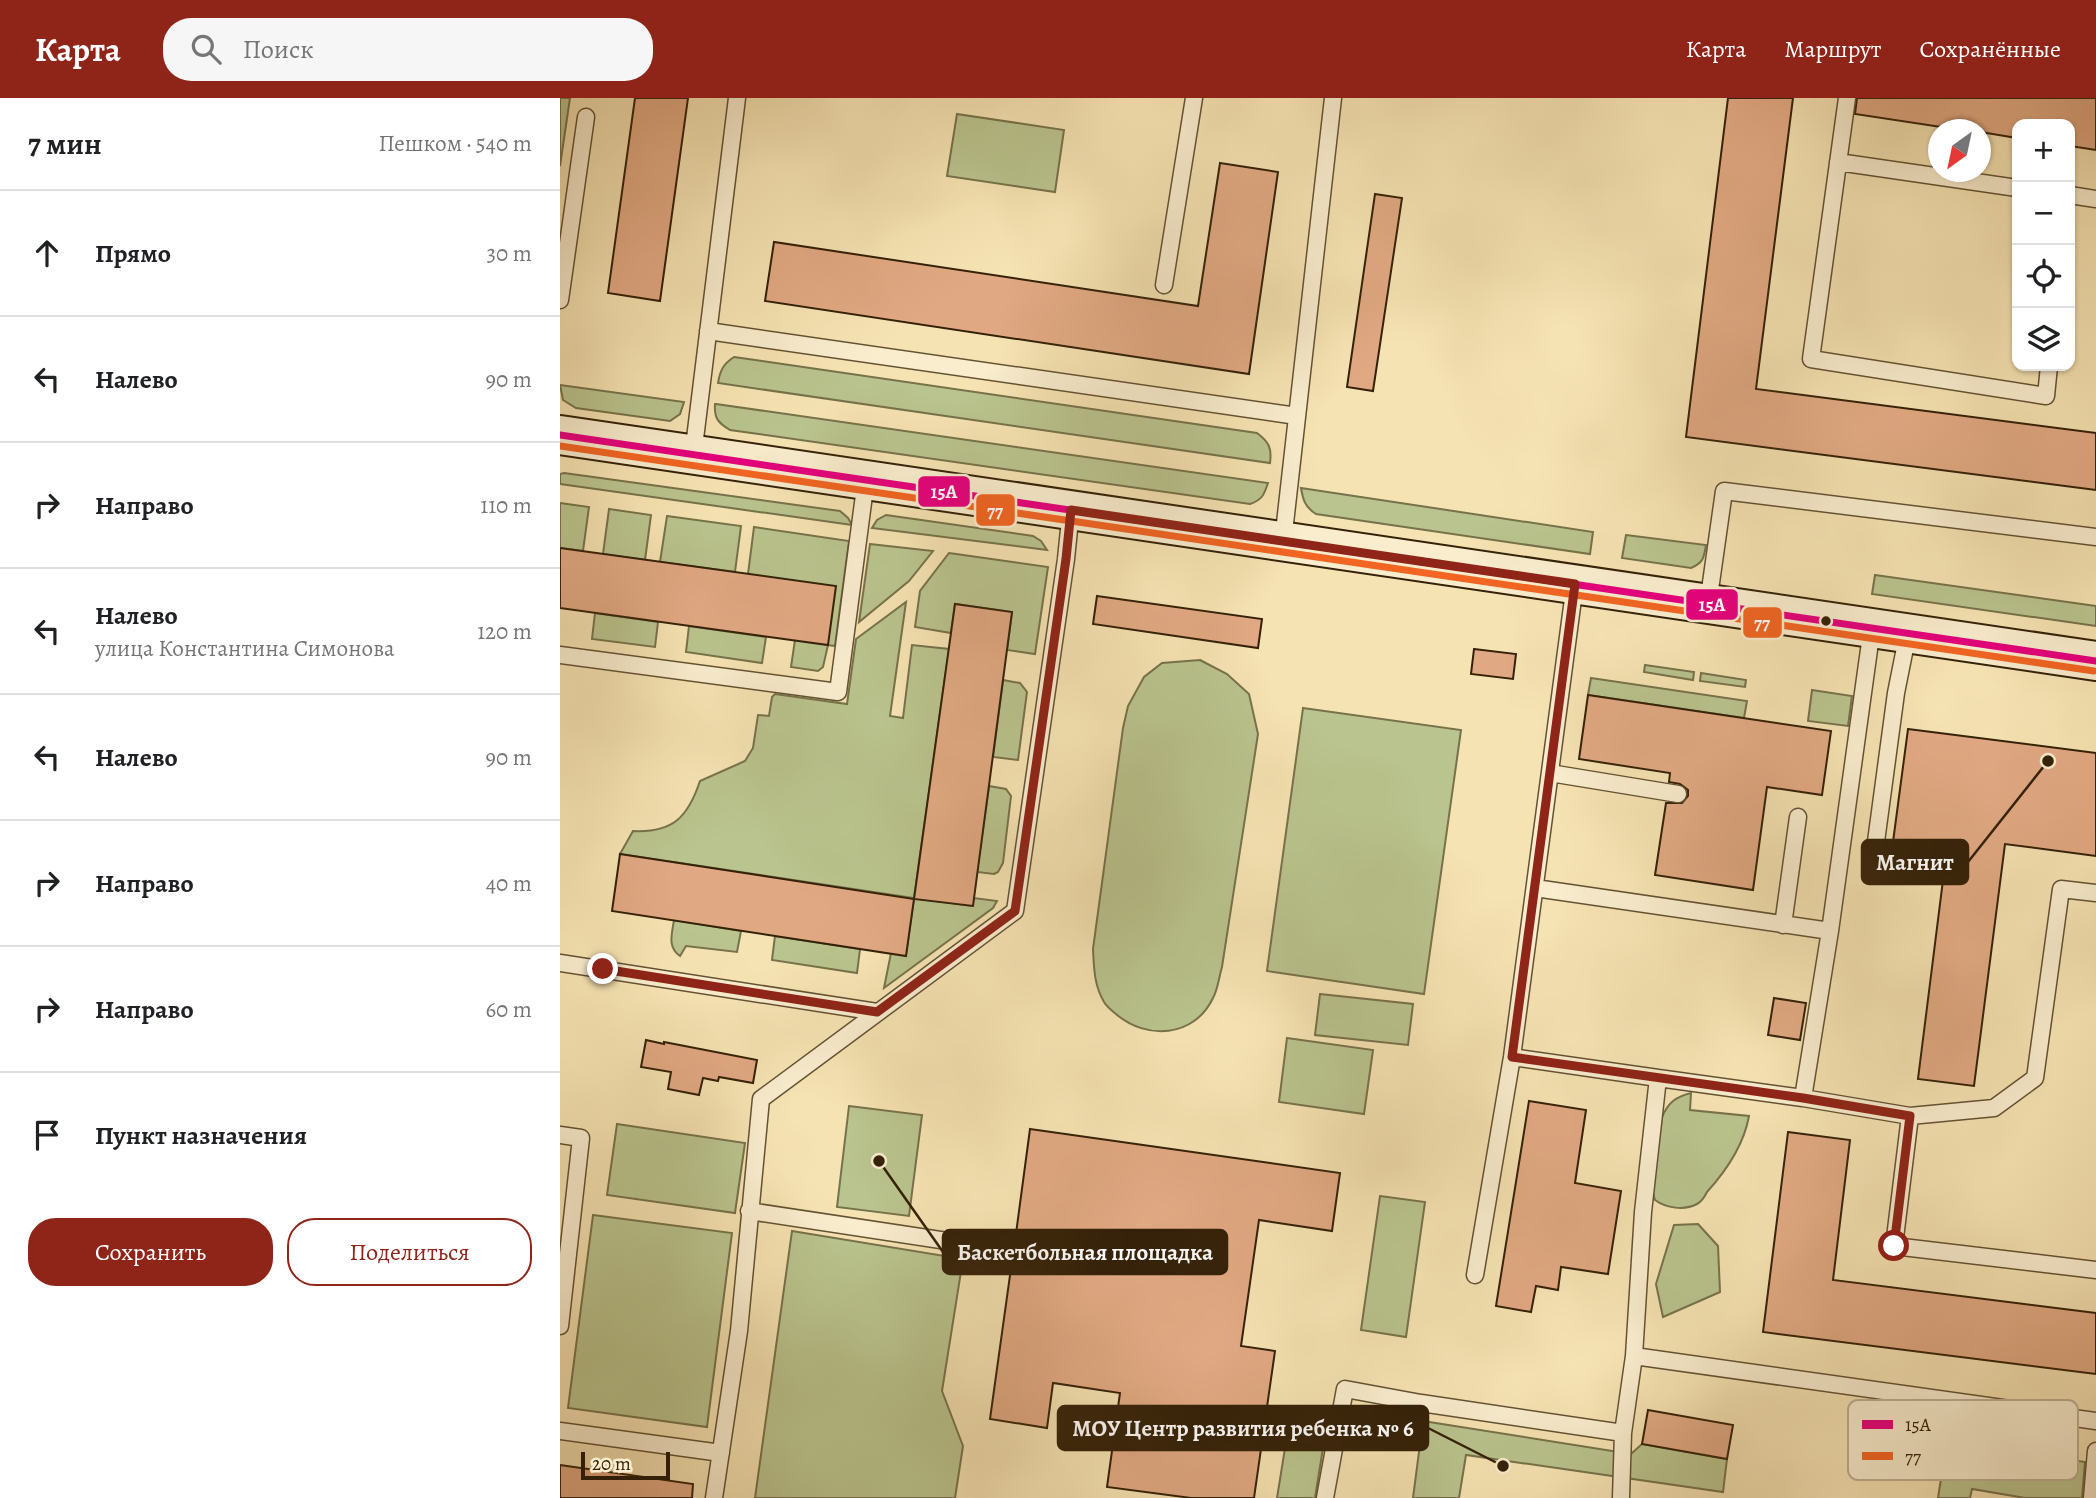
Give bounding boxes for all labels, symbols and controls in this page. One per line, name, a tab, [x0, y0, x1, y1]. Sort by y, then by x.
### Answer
search box	[163, 18, 653, 81]
text: Карта	[35, 27, 121, 72]
icon: search	[187, 30, 225, 68]
text: Поиск	[243, 32, 314, 67]
text: Карта	[1686, 33, 1746, 65]
text: Маршрут	[1784, 33, 1882, 65]
text: Сохранённые	[1920, 33, 2061, 65]
north arrow	[1928, 119, 1991, 182]
map controls	[2012, 119, 2075, 371]
button: +	[2012, 119, 2075, 182]
text: 7 мин	[28, 124, 102, 164]
text: Пешком · 540 m	[378, 128, 532, 159]
button: −	[2012, 182, 2075, 245]
icon: ahead	[28, 234, 66, 272]
text: Прямо	[95, 236, 171, 271]
text: 30 m	[486, 238, 532, 269]
button: locate	[2012, 245, 2075, 308]
button: layers	[2012, 308, 2075, 371]
icon: left	[28, 360, 66, 398]
text: Налево	[95, 362, 178, 397]
text: 90 m	[486, 364, 532, 395]
line badge: 15А	[917, 475, 971, 508]
text: 15А	[931, 479, 959, 505]
icon: right	[28, 486, 66, 524]
text: Направо	[95, 488, 194, 523]
text: 110 m	[480, 490, 532, 521]
line badge: 77	[975, 493, 1016, 527]
text: 77	[987, 498, 1004, 524]
line badge: 15А	[1685, 588, 1739, 621]
text: 15А	[1699, 592, 1727, 618]
text: Налево	[95, 598, 178, 633]
line badge: 77	[1742, 606, 1783, 639]
text: 77	[1754, 610, 1771, 636]
icon: left	[28, 612, 66, 650]
unlabelled marker	[1819, 614, 1833, 628]
text: 120 m	[477, 616, 532, 647]
text: улица Константина Симонова	[95, 633, 395, 664]
icon: left	[28, 738, 66, 776]
text: Налево	[95, 740, 178, 775]
text: 90 m	[486, 742, 532, 773]
callout: Магнит	[1862, 840, 1968, 884]
text: Магнит	[1876, 847, 1954, 878]
icon: right	[28, 864, 66, 902]
text: Направо	[95, 866, 194, 901]
text: 40 m	[486, 868, 532, 899]
route end	[587, 953, 618, 984]
icon: right	[28, 990, 66, 1028]
text: Направо	[95, 992, 194, 1027]
text: 60 m	[485, 994, 532, 1025]
icon: arrive	[28, 1116, 66, 1154]
text: Пункт назначения	[95, 1118, 307, 1153]
button: Сохранить	[28, 1218, 273, 1286]
button: Поделиться	[287, 1218, 532, 1286]
callout: Баскетбольная площадка	[943, 1230, 1227, 1274]
route start	[1878, 1230, 1909, 1261]
text: Баскетбольная площадка	[957, 1237, 1213, 1268]
legend	[1848, 1400, 2078, 1480]
callout: МОУ Центр развития ребенка № 6	[1058, 1406, 1428, 1450]
text: 15А	[1905, 1412, 1932, 1438]
text: МОУ Центр развития ребенка № 6	[1072, 1413, 1414, 1444]
text: 77	[1905, 1444, 1921, 1470]
scale bar	[581, 1449, 670, 1481]
text: 20 m	[592, 1451, 631, 1477]

